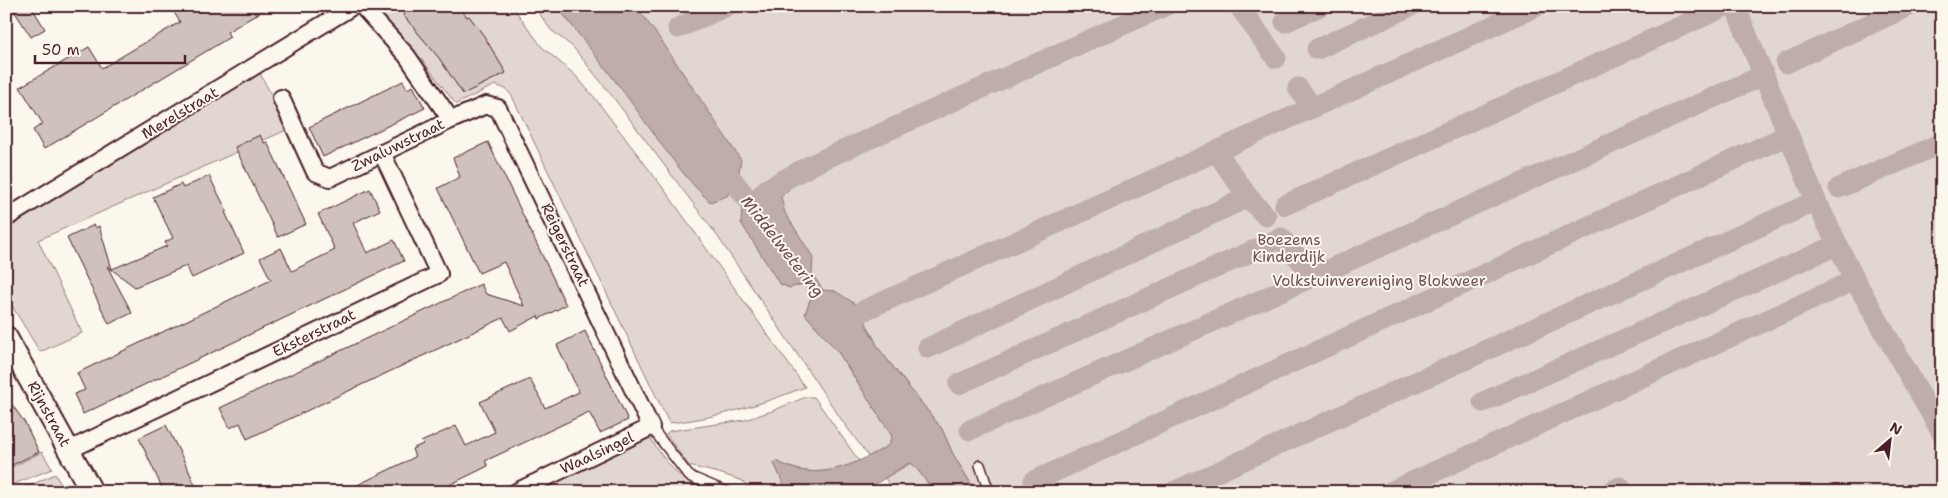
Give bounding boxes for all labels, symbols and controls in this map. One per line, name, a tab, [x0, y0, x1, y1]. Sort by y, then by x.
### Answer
scale bar	[35, 32, 185, 64]
text: 50 m	[42, 40, 80, 60]
street label: Merelstraat	[138, 82, 222, 144]
street label: Zwaluwstraat	[348, 114, 448, 176]
water label: Middelwetering	[736, 191, 829, 301]
street label: Reigerstraat	[536, 200, 594, 290]
park label: Boezems Kinderdijk	[1253, 230, 1325, 267]
park label: Volkstuinvereniging Blokweer	[1272, 271, 1486, 291]
street label: Eksterstraat	[269, 304, 359, 362]
street label: Rijnstraat	[23, 378, 75, 450]
north arrow	[1866, 416, 1916, 466]
text: N	[1887, 418, 1905, 439]
street label: Waalsingel	[557, 427, 637, 479]

